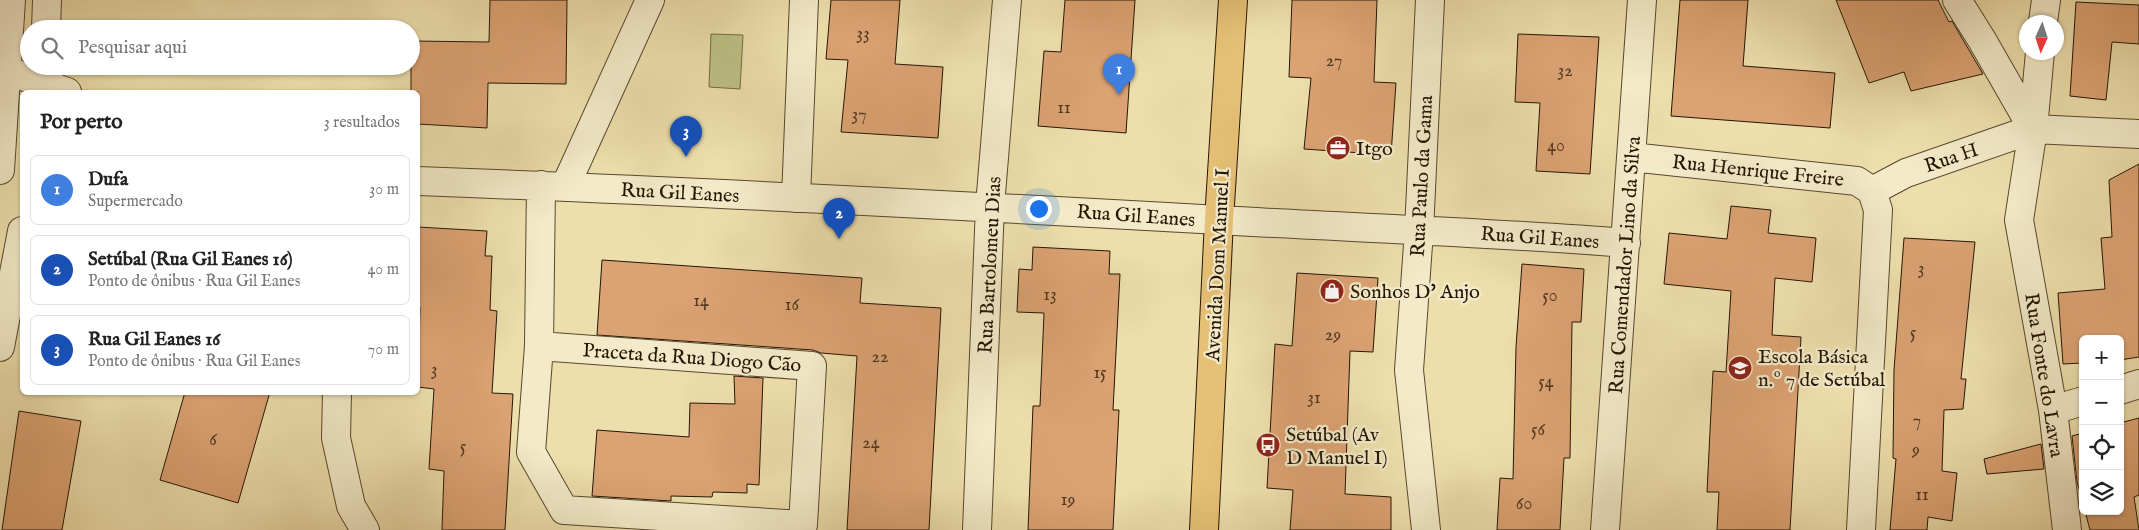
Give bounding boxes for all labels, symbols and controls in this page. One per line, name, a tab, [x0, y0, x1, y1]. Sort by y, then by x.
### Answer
north arrow	[2019, 15, 2064, 60]
search box	[20, 20, 420, 75]
house number: 33	[856, 23, 870, 46]
icon: search	[38, 34, 66, 62]
text: Pesquisar aqui	[78, 36, 187, 60]
house number: 27	[1326, 50, 1342, 73]
pin: 1	[1103, 54, 1135, 95]
house number: 32	[1557, 60, 1573, 83]
street label: Rua Paulo da Gama	[1406, 94, 1439, 258]
house number: 11	[1057, 97, 1071, 120]
house number: 37	[851, 104, 867, 127]
text: Por perto	[40, 109, 122, 136]
text: 3 resultados	[324, 113, 400, 133]
pin: 3	[670, 116, 702, 157]
office icon: Itgo	[1325, 135, 1351, 161]
house number: 40	[1547, 135, 1565, 158]
street label: Rua Comendador Lino da Silva	[1604, 135, 1647, 395]
place label: Itgo	[1356, 137, 1393, 162]
street label: Rua H	[1921, 138, 1982, 179]
street label: Rua Henrique Freire	[1671, 150, 1845, 193]
text: Dufa	[88, 168, 128, 192]
street label: Avenida Dom Manuel I	[1201, 168, 1236, 363]
street label: Rua Bartolomeu Dias	[973, 176, 1008, 354]
street label: Rua Gil Eanes	[620, 178, 740, 209]
text: 1	[54, 180, 60, 200]
text: 30 m	[369, 180, 399, 200]
text: Supermercado	[88, 192, 183, 212]
your location	[1026, 196, 1052, 222]
pin: 2	[823, 198, 855, 239]
street label: Rua Gil Eanes	[1076, 200, 1196, 233]
street label: Rua Gil Eanes	[1480, 222, 1600, 255]
text: Setúbal (Rua Gil Eanes 16)	[88, 248, 293, 272]
house number: 3	[1918, 258, 1924, 281]
text: 2	[53, 260, 61, 280]
text: 40 m	[367, 260, 399, 280]
text: Ponto de ônibus · Rua Gil Eanes	[88, 272, 300, 292]
shop icon: Sonhos D' Anjo	[1319, 278, 1345, 304]
place label: Sonhos D' Anjo	[1350, 280, 1480, 305]
house number: 13	[1043, 284, 1057, 307]
house number: 50	[1542, 285, 1558, 308]
house number: 14	[693, 290, 709, 313]
street label: Rua Fonte do Lavra	[2018, 291, 2069, 460]
house number: 16	[785, 294, 800, 317]
house number: 5	[1910, 322, 1917, 345]
house number: 29	[1325, 324, 1341, 347]
text: Rua Gil Eanes 16	[88, 328, 220, 352]
map controls	[2079, 335, 2124, 515]
button: +	[2079, 335, 2124, 380]
street label: Praceta da Rua Diogo Cão	[582, 338, 802, 379]
text: 3	[54, 340, 60, 360]
text: 70 m	[368, 340, 399, 360]
place label: Escola Básica n.º 7 de Setúbal	[1758, 345, 1886, 393]
house number: 22	[872, 346, 888, 369]
text: Ponto de ônibus · Rua Gil Eanes	[88, 352, 300, 372]
school or university icon: Escola Básica n.º 7 de Setúbal	[1727, 355, 1753, 381]
house number: 3	[431, 359, 437, 382]
house number: 15	[1093, 362, 1107, 385]
house number: 54	[1538, 371, 1554, 394]
button: −	[2079, 380, 2124, 425]
house number: 31	[1307, 387, 1321, 410]
house number: 7	[1913, 410, 1921, 433]
house number: 56	[1531, 419, 1545, 442]
place label: Setúbal (Av D Manuel I)	[1286, 423, 1388, 471]
button: locate	[2079, 425, 2124, 470]
house number: 6	[209, 429, 217, 452]
house number: 24	[862, 432, 880, 455]
bus stop icon: Setúbal (Av D Manuel I)	[1255, 432, 1281, 458]
house number: 5	[460, 436, 467, 459]
house number: 9	[1911, 439, 1920, 462]
button: layers	[2079, 470, 2124, 515]
house number: 11	[1915, 484, 1929, 507]
house number: 19	[1061, 489, 1075, 512]
house number: 60	[1516, 493, 1532, 516]

